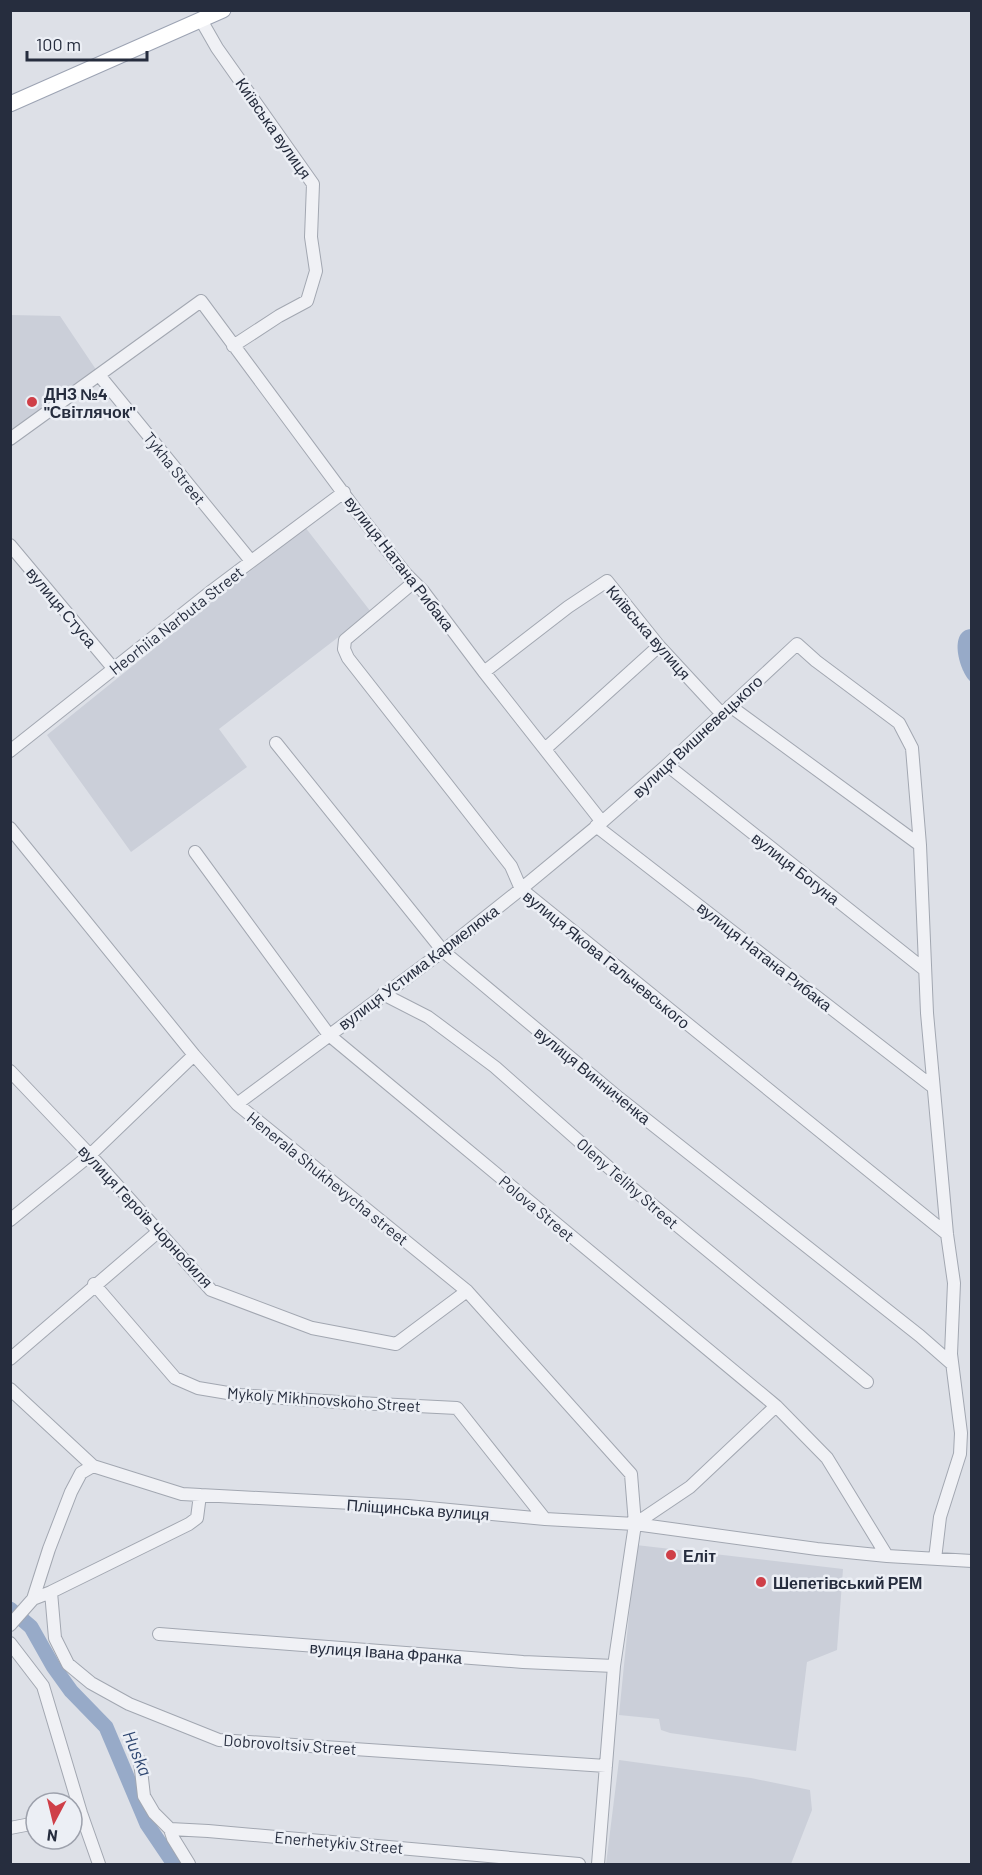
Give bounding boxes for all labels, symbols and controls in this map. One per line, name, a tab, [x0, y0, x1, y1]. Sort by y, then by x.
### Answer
scale bar	[27, 24, 147, 62]
text: 100 m	[36, 33, 81, 55]
street label: Київська вулиця	[232, 74, 316, 182]
place label: ДНЗ №4 "Світлячок"	[44, 384, 136, 421]
marker: ДНЗ №4 "Світлячок"	[25, 395, 39, 409]
street label: Tykha Street	[140, 428, 210, 508]
street label: вулиця Натана Рибака	[341, 492, 459, 634]
street label: Heorhiia Narbuta Street	[105, 562, 247, 678]
street label: вулиця Стуса	[23, 563, 101, 651]
street label: Київська вулиця	[603, 581, 695, 683]
street label: вулиця Вишневецького	[628, 671, 766, 801]
street label: вулиця Богуна	[748, 828, 844, 908]
street label: вулиця Якова Гальчевського	[520, 886, 694, 1032]
street label: вулиця Натана Рибака	[694, 897, 836, 1015]
street label: вулиця Устима Кармелюка	[334, 900, 502, 1033]
street label: вулиця Винниченка	[531, 1022, 655, 1128]
street label: Henerala Shukhevycha street	[244, 1107, 412, 1249]
street label: Oleny Telihy Street	[573, 1134, 683, 1232]
street label: вулиця Героїв Чорнобиля	[75, 1141, 217, 1291]
street label: Polova Street	[495, 1171, 579, 1245]
street label: Mykoly Mikhnovskoho Street	[227, 1383, 421, 1415]
street label: Пліщинська вулиця	[346, 1495, 490, 1523]
place label: Еліт	[683, 1546, 716, 1565]
marker: Еліт	[664, 1548, 678, 1562]
place label: Шепетівський РЕМ	[773, 1573, 922, 1592]
marker: Шепетівський РЕМ	[754, 1575, 768, 1589]
street label: вулиця Івана Франка	[309, 1637, 463, 1667]
water label: Huska	[119, 1727, 157, 1779]
street label: Dobrovoltsiv Street	[223, 1730, 357, 1758]
north arrow	[24, 1791, 84, 1851]
text: N	[46, 1826, 59, 1846]
street label: Enerhetykiv Street	[274, 1827, 404, 1857]

